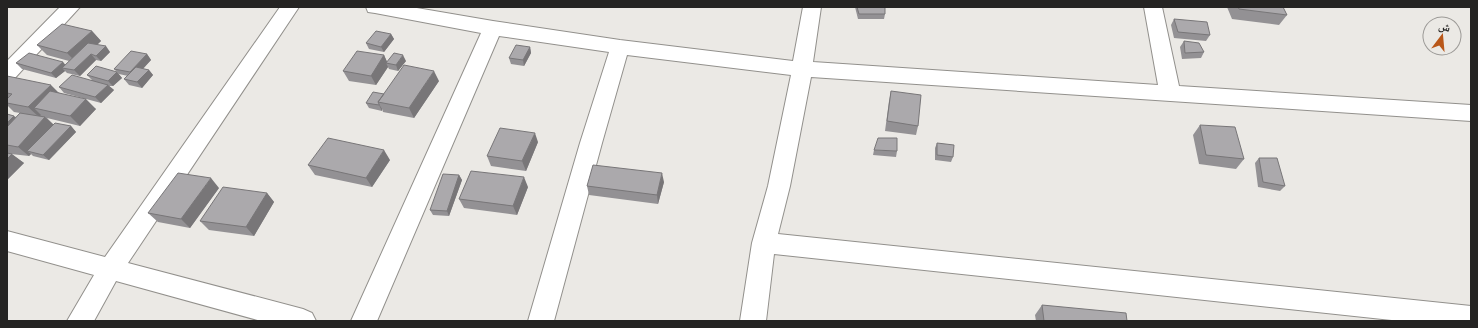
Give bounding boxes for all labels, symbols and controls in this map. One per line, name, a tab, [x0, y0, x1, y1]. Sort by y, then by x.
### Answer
north arrow	[1422, 16, 1462, 56]
text: ش	[1437, 18, 1453, 36]

